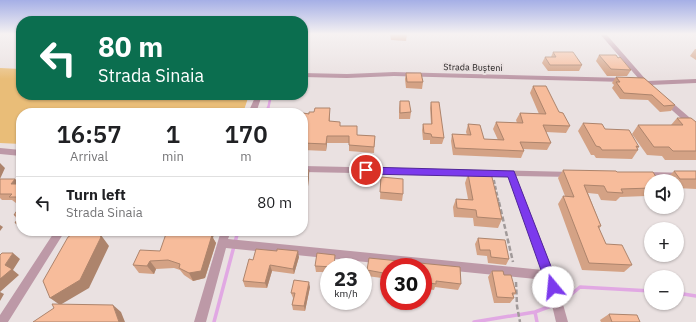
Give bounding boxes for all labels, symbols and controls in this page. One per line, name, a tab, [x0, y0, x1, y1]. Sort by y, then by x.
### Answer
text: 80 m	[98, 28, 163, 65]
icon: left	[32, 32, 84, 84]
street label: Strada Bușteni	[443, 61, 503, 73]
text: Strada Sinaia	[98, 64, 204, 87]
text: 16:57	[56, 118, 122, 150]
text: 1	[166, 118, 180, 150]
text: 170	[224, 118, 268, 150]
text: Arrival	[70, 148, 108, 165]
text: min	[162, 148, 184, 165]
text: m	[240, 148, 252, 165]
pin	[349, 153, 383, 187]
icon: arrive	[355, 159, 377, 181]
map controls	[644, 174, 684, 310]
button: sound	[644, 174, 684, 214]
text: Turn left	[66, 185, 126, 204]
icon: left	[32, 192, 54, 214]
text: 80 m	[257, 193, 292, 212]
text: Strada Sinaia	[66, 204, 143, 221]
button: +	[644, 222, 684, 262]
speed limit sign: 30	[380, 258, 432, 310]
text: 23	[334, 265, 358, 292]
position arrow	[532, 266, 574, 308]
button: −	[644, 270, 684, 310]
text: km/h	[334, 287, 358, 300]

